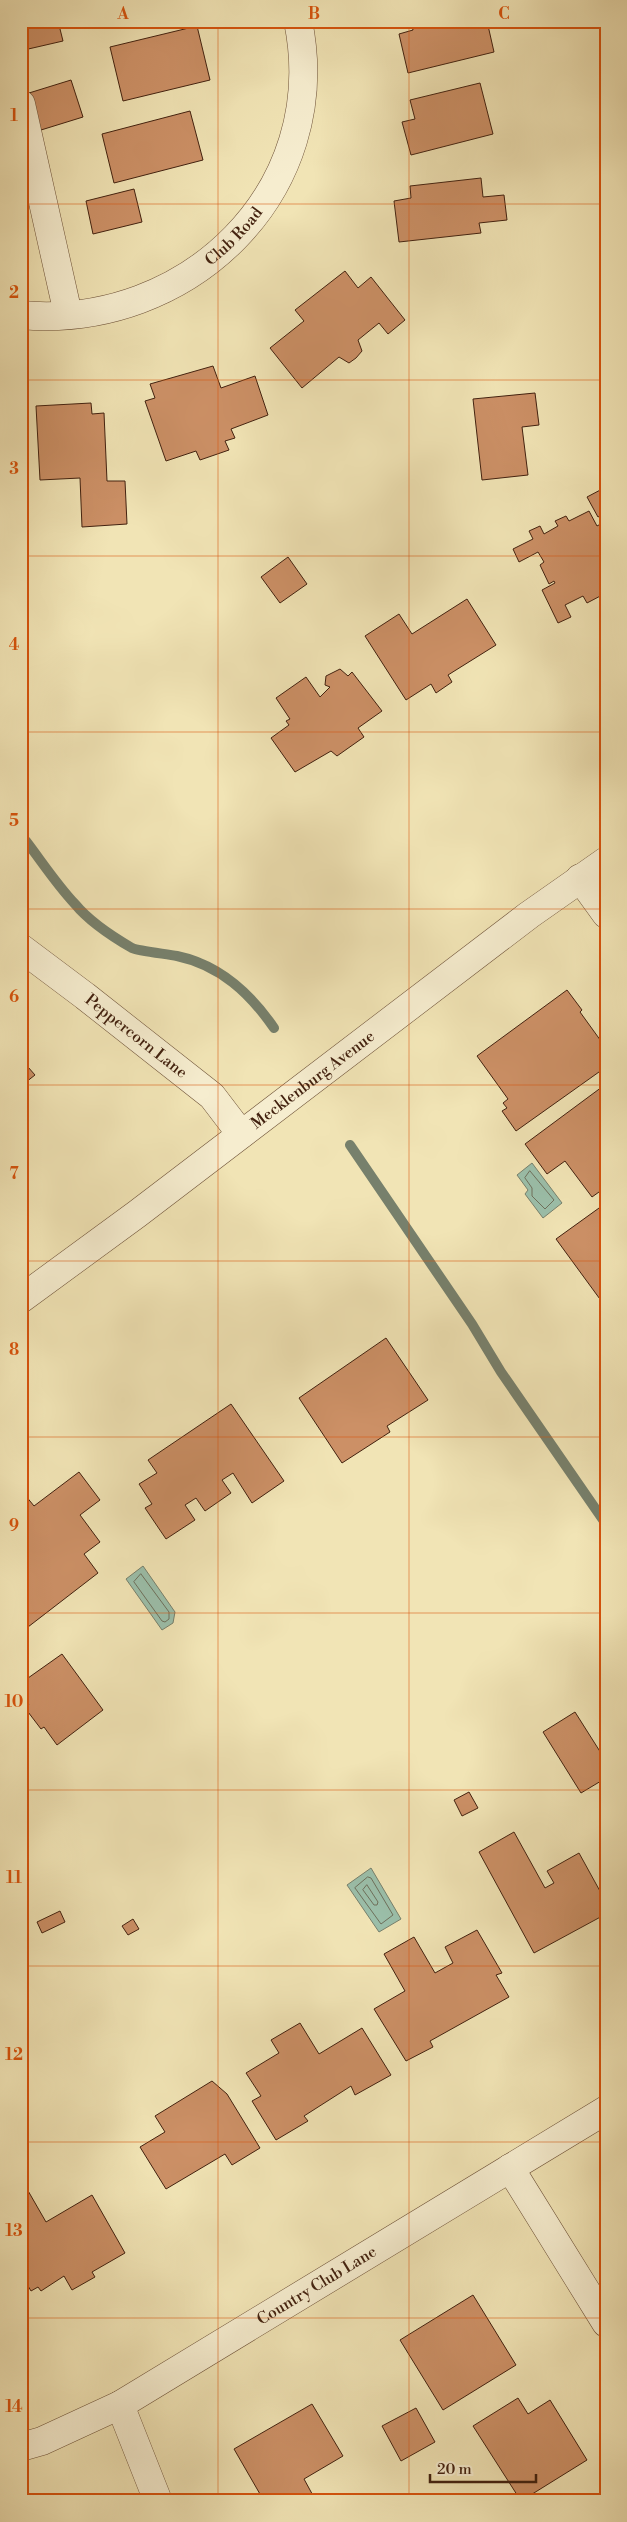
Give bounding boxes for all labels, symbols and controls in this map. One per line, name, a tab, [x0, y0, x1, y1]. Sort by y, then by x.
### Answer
text: A	[116, 4, 129, 24]
text: B	[308, 4, 320, 24]
text: C	[498, 4, 510, 24]
text: 1	[10, 106, 18, 126]
street label: Club Road	[201, 203, 267, 270]
text: 2	[9, 283, 19, 303]
text: 3	[9, 459, 19, 479]
text: 4	[9, 635, 20, 655]
text: 5	[9, 811, 19, 831]
text: 6	[9, 987, 19, 1007]
street label: Peppercorn Lane	[81, 990, 191, 1083]
street label: Mecklenburg Avenue	[247, 1026, 379, 1133]
text: 7	[9, 1164, 19, 1184]
text: 8	[9, 1340, 19, 1360]
text: 9	[9, 1516, 19, 1536]
text: 10	[5, 1692, 23, 1712]
text: 11	[6, 1868, 22, 1888]
text: 12	[5, 2045, 23, 2065]
text: 13	[5, 2221, 23, 2241]
street label: Country Club Lane	[253, 2242, 380, 2330]
text: 14	[5, 2397, 23, 2417]
scale bar	[430, 2452, 536, 2484]
text: 20 m	[437, 2460, 472, 2479]

